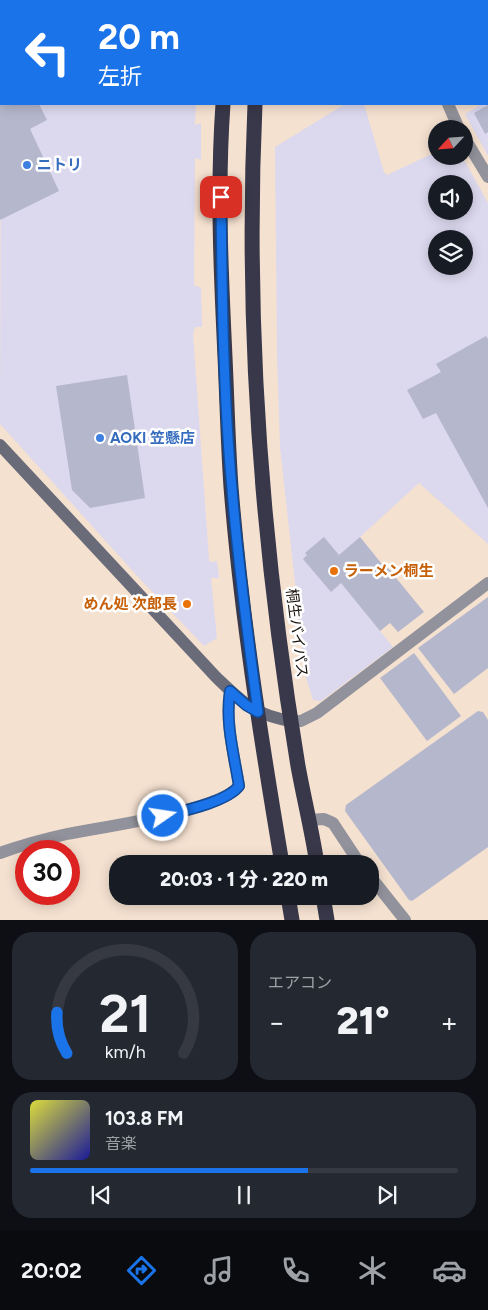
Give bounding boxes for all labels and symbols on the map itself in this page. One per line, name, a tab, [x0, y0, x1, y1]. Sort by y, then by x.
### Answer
north arrow	[428, 120, 472, 165]
place label: ニトリ	[37, 156, 82, 174]
marker: ニトリ	[21, 159, 33, 171]
pin	[200, 176, 242, 218]
place label: AOKI 笠懸店	[110, 429, 195, 447]
marker: AOKI 笠懸店	[94, 432, 106, 444]
place label: ラーメン桐生	[344, 562, 433, 580]
marker: ラーメン桐生	[328, 565, 340, 577]
street label: 桐生バイパス	[283, 587, 311, 679]
place label: めん処 次郎長	[83, 595, 177, 613]
marker: めん処 次郎長	[181, 598, 193, 610]
position arrow	[136, 789, 188, 841]
speed limit sign: 30	[15, 840, 80, 905]

